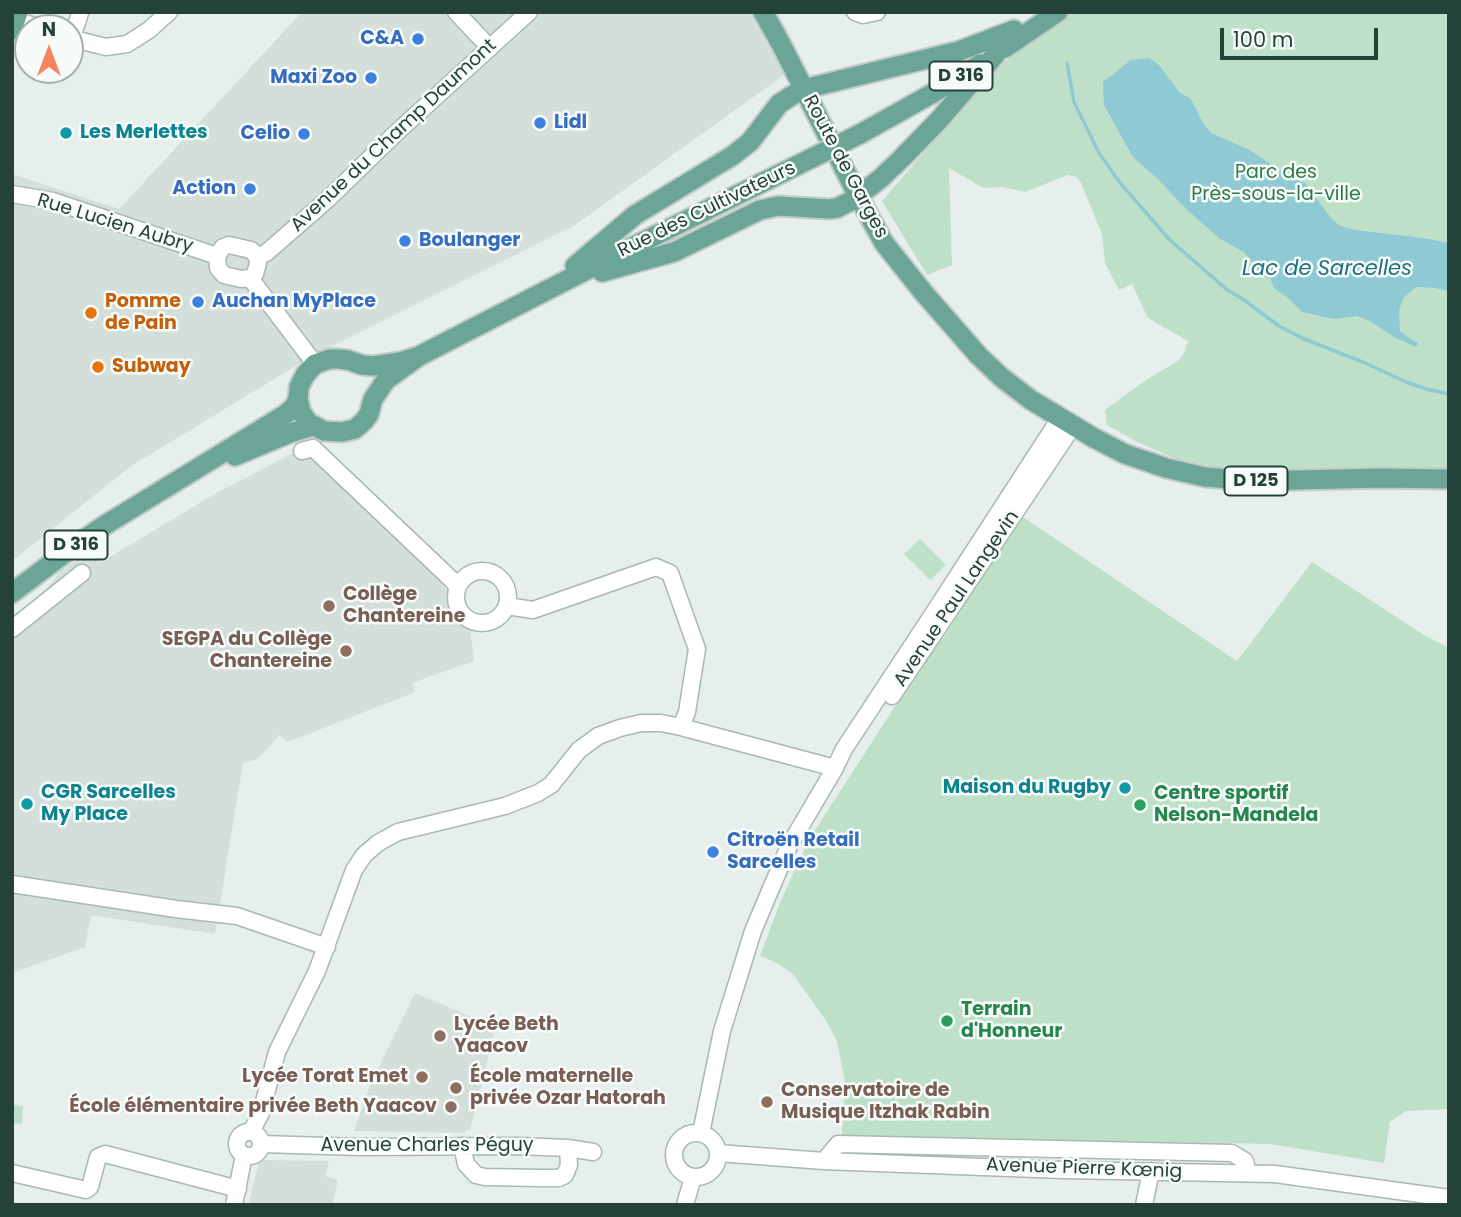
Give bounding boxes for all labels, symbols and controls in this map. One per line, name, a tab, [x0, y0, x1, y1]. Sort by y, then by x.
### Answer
north arrow	[14, 14, 84, 84]
scale bar	[1223, 14, 1380, 58]
text: N	[42, 16, 56, 43]
text: 100 m	[1233, 25, 1293, 54]
place label: C&A	[360, 28, 404, 50]
marker: C&A	[410, 31, 426, 47]
street label: Avenue du Champ Daumont	[286, 35, 502, 237]
road number: D 316	[930, 62, 992, 90]
place label: Maxi Zoo	[270, 67, 357, 89]
marker: Maxi Zoo	[363, 70, 379, 86]
street label: Route de Garges	[798, 92, 892, 242]
place label: Lidl	[554, 112, 587, 134]
marker: Lidl	[532, 115, 548, 131]
place label: Les Merlettes	[80, 122, 208, 144]
place label: Celio	[241, 123, 290, 145]
marker: Les Merlettes	[58, 125, 74, 141]
marker: Celio	[296, 126, 312, 142]
street label: Rue des Cultivateurs	[615, 157, 799, 263]
park label: Parc des Près-sous-la-ville	[1191, 162, 1361, 206]
place label: Action	[172, 178, 236, 200]
marker: Action	[242, 181, 258, 197]
street label: Rue Lucien Aubry	[34, 189, 196, 259]
place label: Boulanger	[419, 230, 520, 252]
marker: Boulanger	[397, 233, 413, 249]
water label: Lac de Sarcelles	[1242, 257, 1412, 283]
place label: Pomme de Pain	[105, 291, 181, 335]
place label: Auchan MyPlace	[212, 291, 376, 313]
marker: Auchan MyPlace	[190, 294, 206, 310]
marker: Pomme de Pain	[83, 305, 99, 321]
place label: Subway	[112, 356, 191, 378]
marker: Subway	[90, 359, 106, 375]
road number: D 125	[1224, 466, 1288, 495]
street label: Avenue Paul Langevin	[890, 507, 1024, 691]
road number: D 316	[44, 530, 108, 560]
place label: Collège Chantereine	[343, 584, 465, 628]
marker: Collège Chantereine	[321, 598, 337, 614]
place label: SEGPA du Collège Chantereine	[162, 629, 332, 673]
marker: SEGPA du Collège Chantereine	[338, 643, 354, 659]
place label: Maison du Rugby	[943, 777, 1111, 799]
marker: Maison du Rugby	[1117, 780, 1133, 796]
place label: CGR Sarcelles My Place	[41, 782, 176, 826]
place label: Centre sportif Nelson-Mandela	[1154, 783, 1318, 827]
marker: CGR Sarcelles My Place	[19, 796, 35, 812]
marker: Centre sportif Nelson-Mandela	[1132, 797, 1148, 813]
place label: Citroën Retail Sarcelles	[727, 830, 859, 874]
marker: Citroën Retail Sarcelles	[705, 844, 721, 860]
place label: Terrain d'Honneur	[961, 999, 1062, 1043]
marker: Terrain d'Honneur	[939, 1013, 955, 1029]
place label: Lycée Beth Yaacov	[454, 1014, 559, 1058]
marker: Lycée Beth Yaacov	[432, 1028, 448, 1044]
place label: Lycée Torat Emet	[242, 1066, 408, 1088]
place label: École maternelle privée Ozar Hatorah	[470, 1066, 666, 1110]
marker: Lycée Torat Emet	[414, 1069, 430, 1085]
marker: École maternelle privée Ozar Hatorah	[448, 1080, 464, 1096]
place label: Conservatoire de Musique Itzhak Rabin	[781, 1080, 990, 1124]
marker: Conservatoire de Musique Itzhak Rabin	[759, 1094, 775, 1110]
place label: École élémentaire privée Beth Yaacov	[69, 1096, 437, 1118]
marker: École élémentaire privée Beth Yaacov	[443, 1099, 459, 1115]
street label: Avenue Charles Péguy	[320, 1135, 534, 1157]
street label: Avenue Pierre Kœnig	[985, 1154, 1183, 1184]

